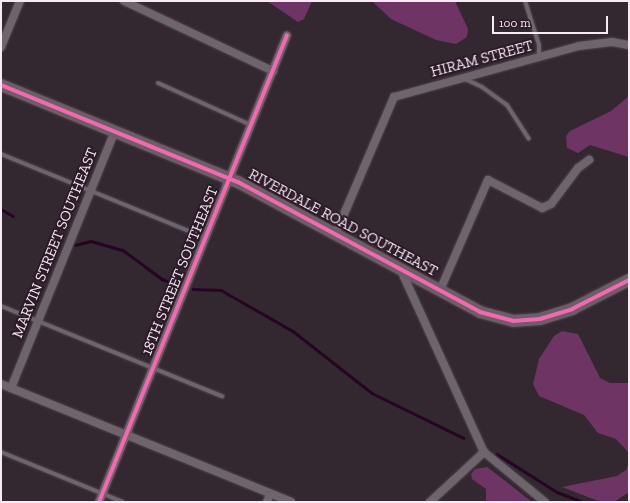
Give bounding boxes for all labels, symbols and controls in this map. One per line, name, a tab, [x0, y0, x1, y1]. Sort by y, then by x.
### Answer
scale bar	[494, 8, 610, 34]
text: 100 m	[499, 16, 531, 30]
street label: HIRAM STREET	[429, 37, 535, 81]
street label: MARVIN STREET SOUTHEAST	[8, 145, 102, 341]
street label: RIVERDALE ROAD SOUTHEAST	[245, 165, 441, 281]
street label: 18TH STREET SOUTHEAST	[138, 184, 222, 358]

